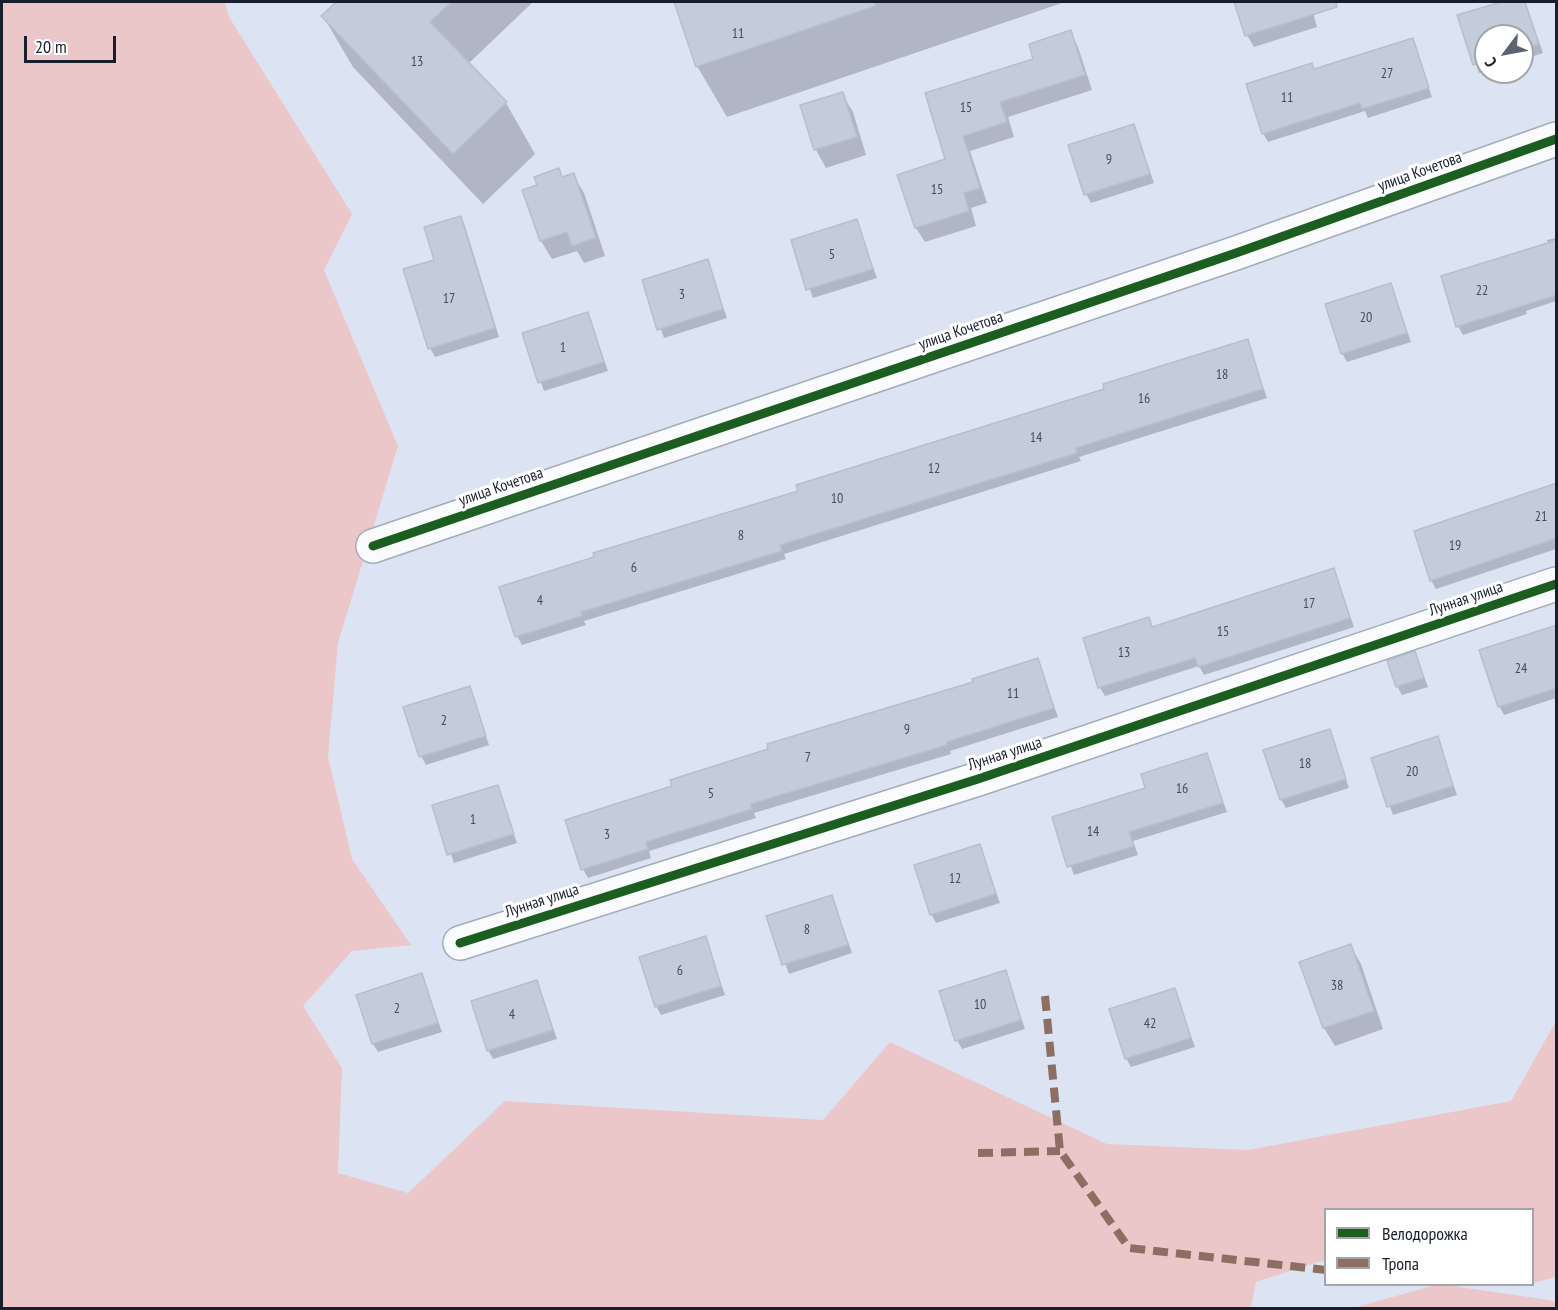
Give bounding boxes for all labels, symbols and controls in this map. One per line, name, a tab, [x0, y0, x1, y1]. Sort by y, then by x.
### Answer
scale bar	[27, 24, 118, 62]
north arrow	[1474, 24, 1534, 84]
house number: 11	[732, 26, 744, 42]
text: 20 m	[35, 35, 67, 58]
house number: 13	[411, 54, 423, 70]
text: С	[1480, 54, 1501, 71]
house number: 27	[1381, 66, 1393, 82]
house number: 11	[1281, 90, 1293, 106]
house number: 15	[960, 100, 972, 116]
street label: улица Кочетова	[1375, 148, 1465, 196]
house number: 9	[1106, 152, 1112, 168]
house number: 15	[931, 182, 943, 198]
house number: 5	[829, 247, 835, 263]
house number: 22	[1476, 283, 1488, 299]
house number: 3	[679, 287, 685, 303]
house number: 17	[443, 291, 455, 307]
street label: улица Кочетова	[916, 308, 1006, 354]
house number: 20	[1360, 310, 1372, 326]
house number: 1	[560, 340, 566, 356]
house number: 18	[1216, 367, 1228, 383]
house number: 16	[1138, 391, 1150, 407]
house number: 14	[1030, 430, 1042, 446]
house number: 12	[928, 461, 940, 477]
street label: улица Кочетова	[456, 464, 546, 510]
house number: 10	[831, 491, 843, 507]
house number: 21	[1535, 509, 1547, 525]
house number: 8	[738, 528, 744, 544]
house number: 19	[1449, 538, 1461, 554]
house number: 6	[631, 560, 637, 576]
street label: Лунная улица	[1427, 577, 1505, 621]
house number: 4	[537, 593, 543, 609]
house number: 17	[1303, 596, 1315, 612]
house number: 15	[1217, 624, 1229, 640]
house number: 13	[1118, 645, 1130, 661]
house number: 24	[1515, 661, 1527, 677]
house number: 11	[1007, 686, 1019, 702]
house number: 2	[441, 713, 447, 729]
house number: 9	[904, 722, 910, 738]
street label: Лунная улица	[966, 733, 1044, 775]
house number: 7	[805, 750, 811, 766]
house number: 18	[1299, 756, 1311, 772]
house number: 20	[1406, 764, 1418, 780]
house number: 16	[1176, 781, 1188, 797]
house number: 5	[708, 786, 714, 802]
house number: 1	[470, 812, 476, 828]
house number: 14	[1087, 824, 1099, 840]
house number: 3	[604, 827, 610, 843]
house number: 12	[949, 871, 961, 887]
street label: Лунная улица	[503, 880, 581, 922]
house number: 8	[804, 922, 810, 938]
house number: 6	[677, 963, 683, 979]
house number: 38	[1331, 978, 1343, 994]
house number: 10	[974, 997, 986, 1013]
house number: 2	[394, 1001, 400, 1017]
house number: 4	[509, 1007, 515, 1023]
house number: 42	[1144, 1016, 1156, 1032]
legend	[1324, 1208, 1534, 1286]
text: Велодорожка	[1382, 1222, 1468, 1245]
text: Тропа	[1382, 1252, 1419, 1275]

